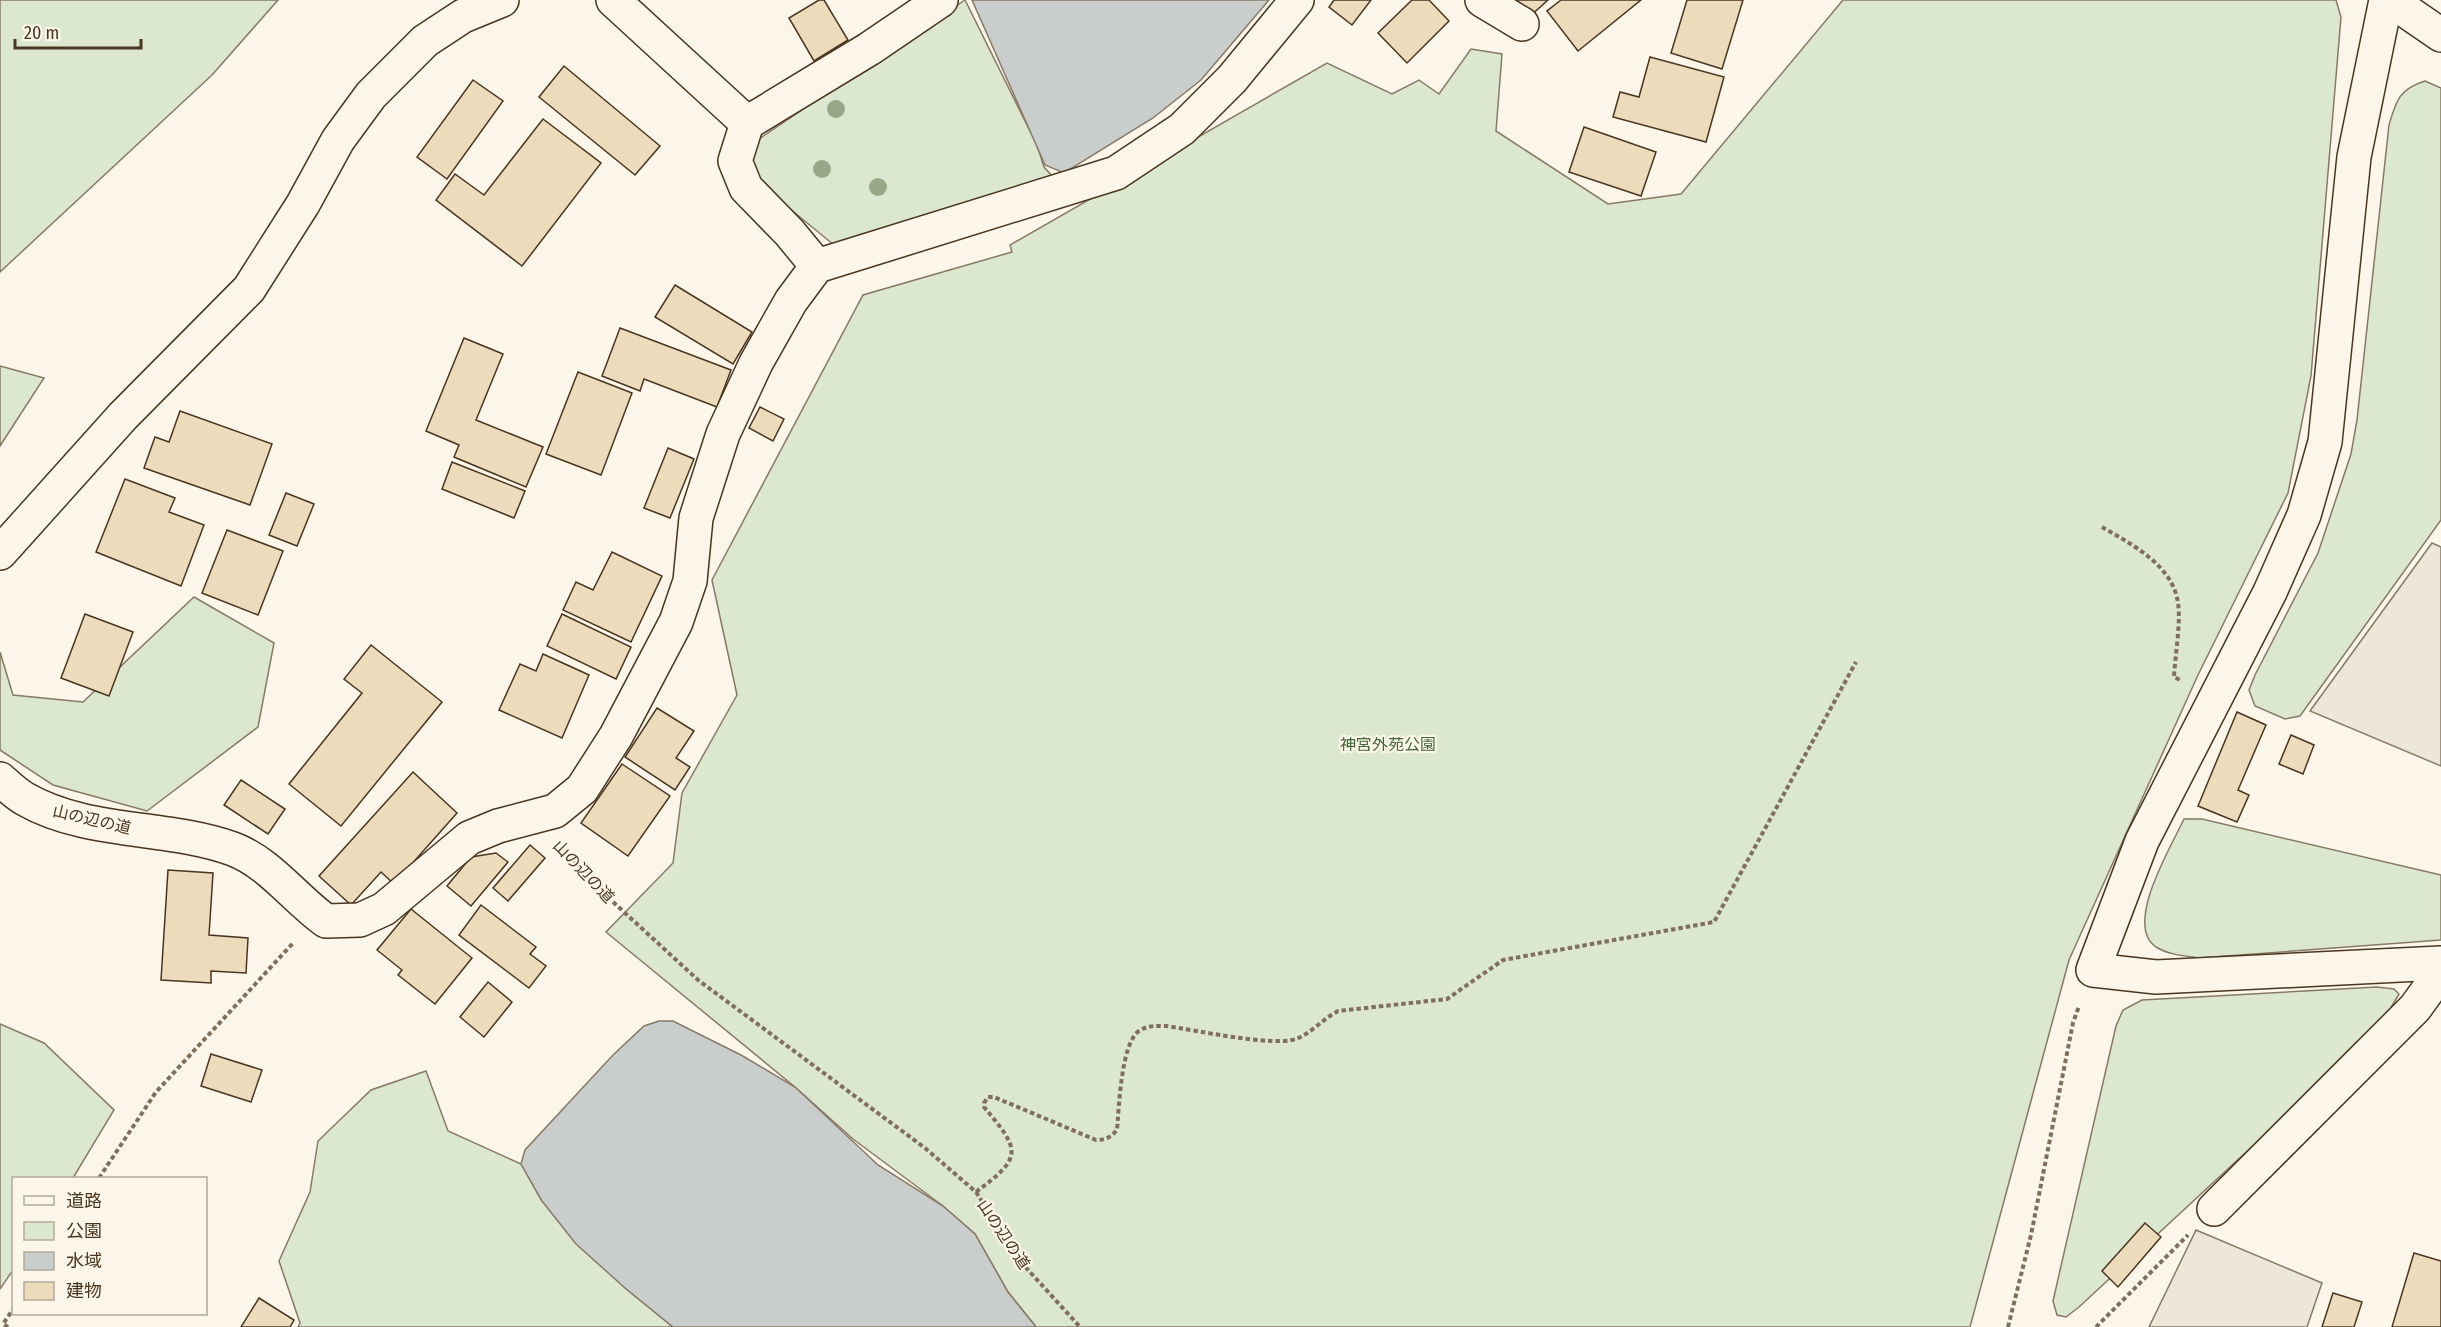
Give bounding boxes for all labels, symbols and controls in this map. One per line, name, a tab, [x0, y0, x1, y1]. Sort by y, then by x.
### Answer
scale bar	[15, 12, 141, 50]
text: 20 m	[24, 22, 59, 44]
park label: 神宮外苑公園	[1340, 735, 1436, 754]
street label: 山の辺の道	[51, 801, 133, 838]
street label: 山の辺の道	[549, 836, 618, 907]
legend	[12, 1177, 207, 1315]
text: 道路	[66, 1190, 102, 1212]
street label: 山の辺の道	[973, 1196, 1034, 1273]
text: 公園	[66, 1220, 102, 1242]
text: 水域	[66, 1250, 102, 1272]
text: 建物	[66, 1280, 102, 1302]

